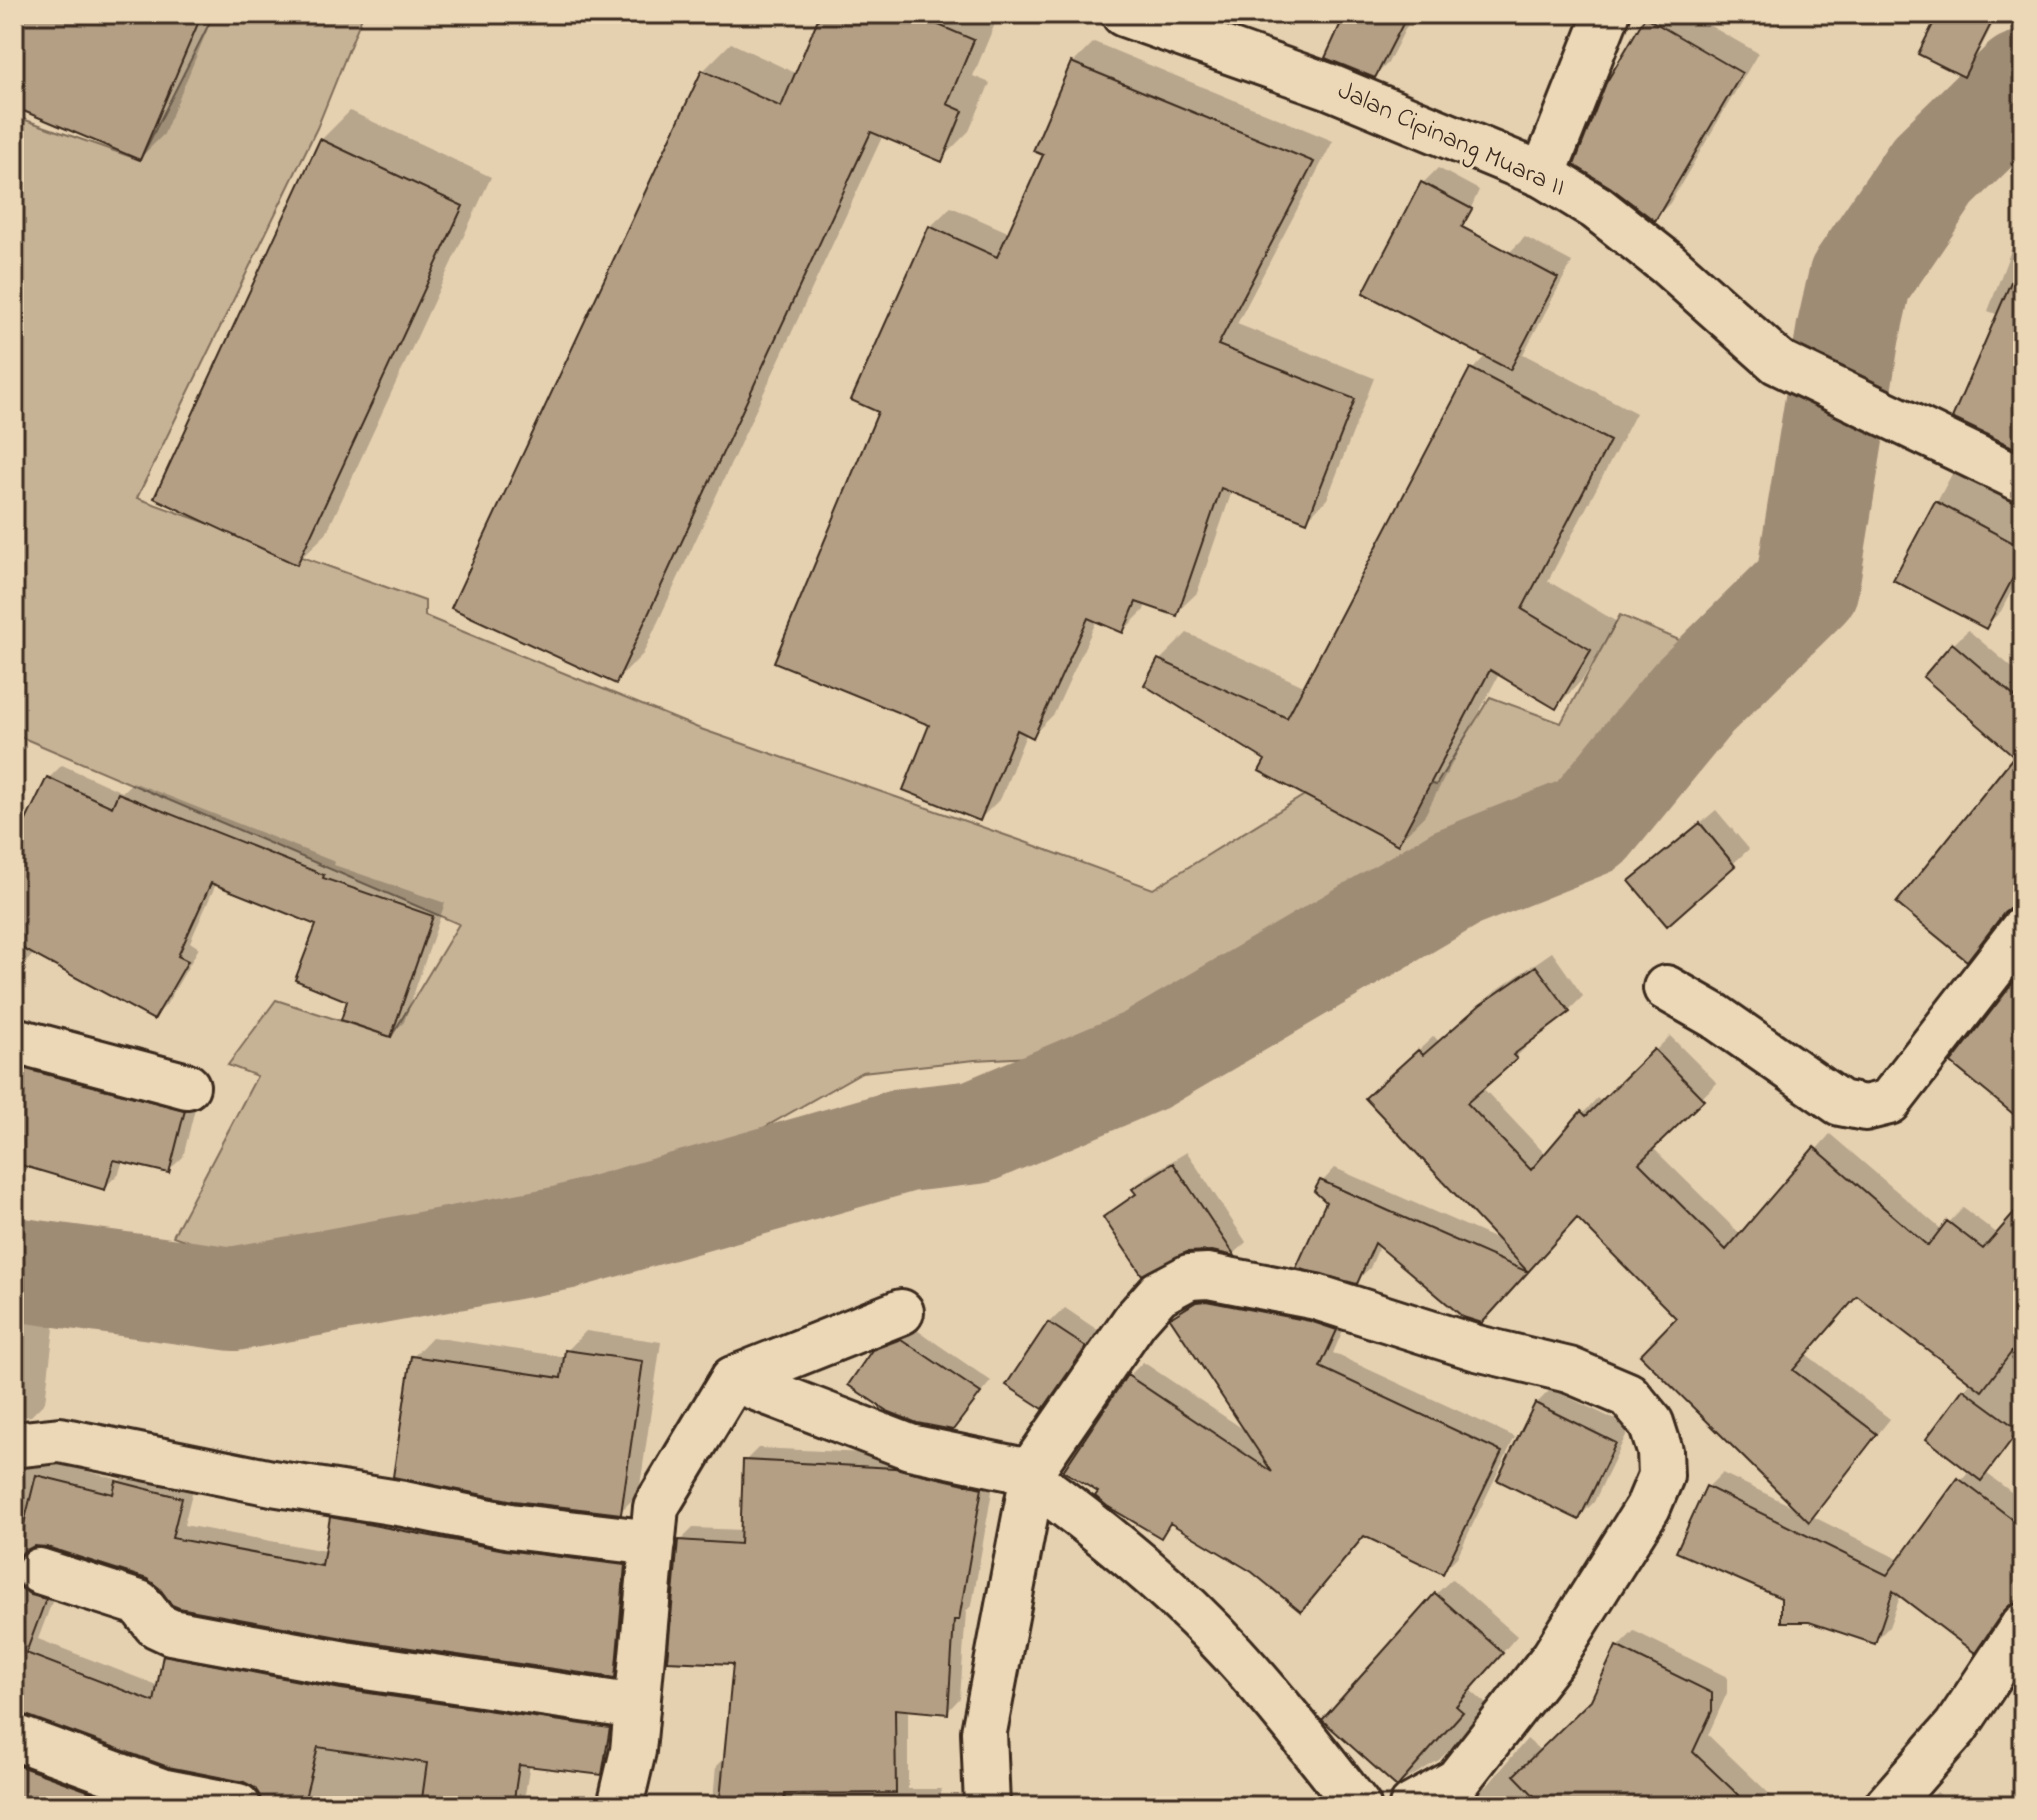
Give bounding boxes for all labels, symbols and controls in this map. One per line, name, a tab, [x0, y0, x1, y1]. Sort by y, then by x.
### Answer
street label: Jalan Cipinang Muara II	[1331, 73, 1571, 207]

